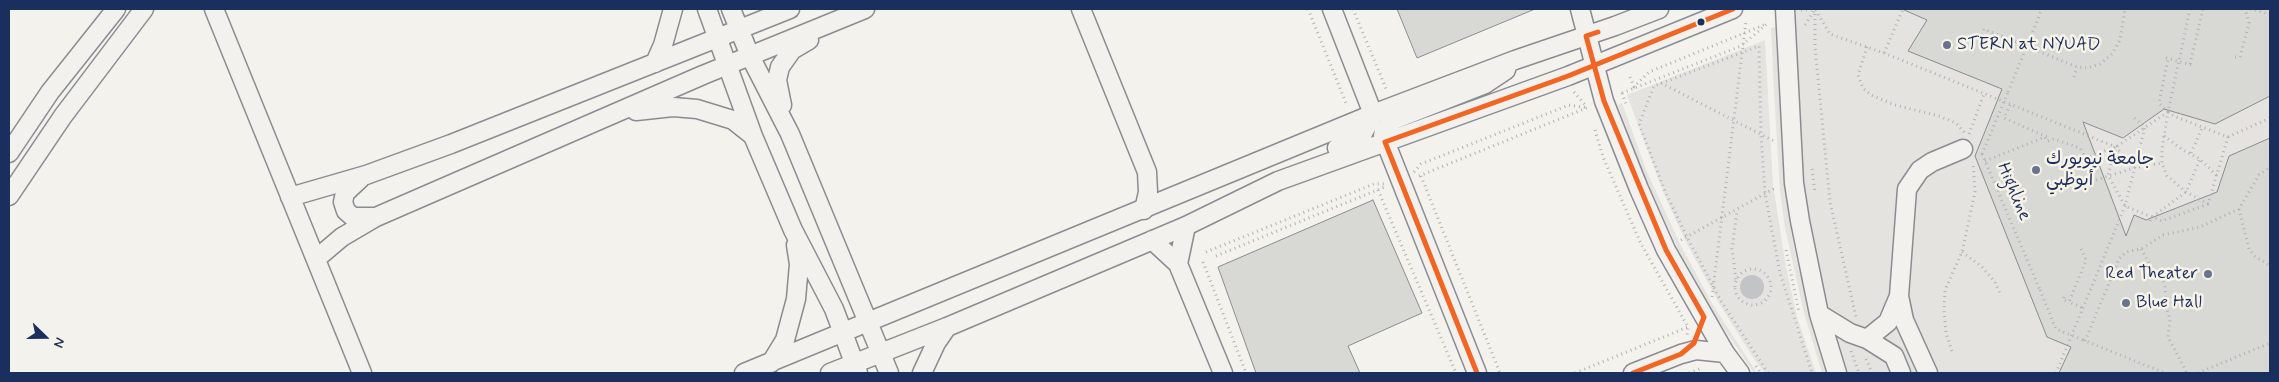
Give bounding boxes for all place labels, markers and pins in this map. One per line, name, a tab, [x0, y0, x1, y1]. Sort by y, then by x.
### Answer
unlabelled marker	[1696, 17, 1706, 27]
place label: STERN at NYUAD	[1957, 34, 2101, 56]
marker: STERN at NYUAD	[1941, 39, 1953, 51]
place label: جامعة نيويورك أبوظبي	[2046, 149, 2154, 192]
marker: جامعة نيويورك أبوظبي	[2030, 164, 2042, 176]
place label: Red Theater	[2105, 263, 2198, 285]
marker: Red Theater	[2202, 268, 2214, 280]
place label: Blue Hall	[2136, 292, 2202, 314]
marker: Blue Hall	[2120, 297, 2132, 309]

